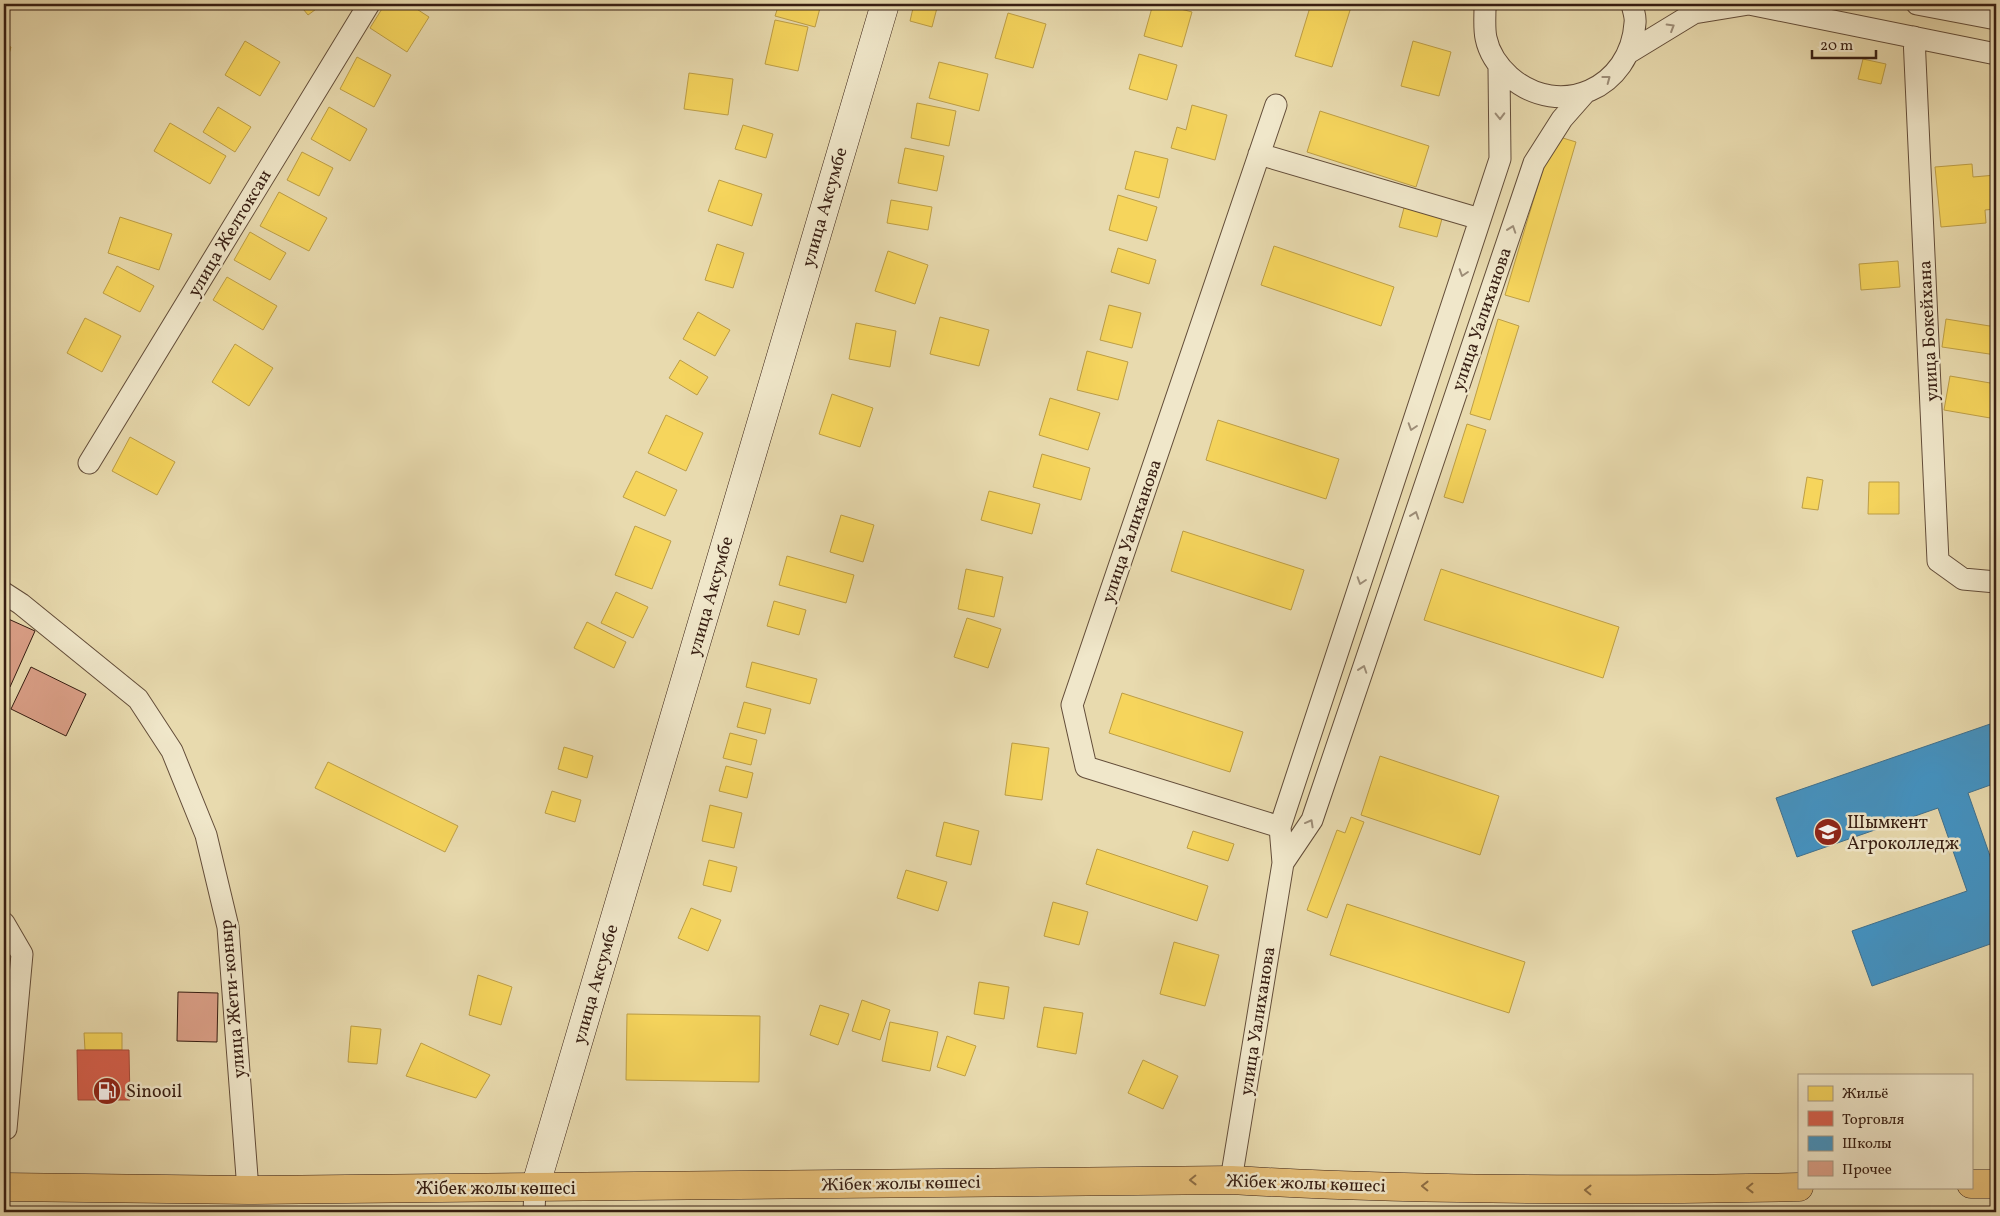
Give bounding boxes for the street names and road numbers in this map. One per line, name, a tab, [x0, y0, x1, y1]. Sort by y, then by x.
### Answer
street label: улица Аксумбе	[796, 145, 854, 270]
street label: улица Желтоксан	[182, 165, 278, 302]
street label: улица Уалиханова	[1446, 244, 1519, 395]
street label: улица Бокейхана	[1913, 260, 1946, 402]
street label: улица Уалиханова	[1096, 456, 1169, 607]
street label: улица Аксумбе	[682, 534, 740, 659]
street label: улица Жети-коныр	[214, 918, 253, 1079]
street label: улица Аксумбе	[567, 922, 625, 1047]
street label: улица Уалиханова	[1234, 945, 1283, 1098]
street label: Жібек жолы көшесі	[1226, 1169, 1386, 1200]
street label: Жібек жолы көшесі	[821, 1171, 981, 1198]
street label: Жібек жолы көшесі	[416, 1177, 576, 1202]

